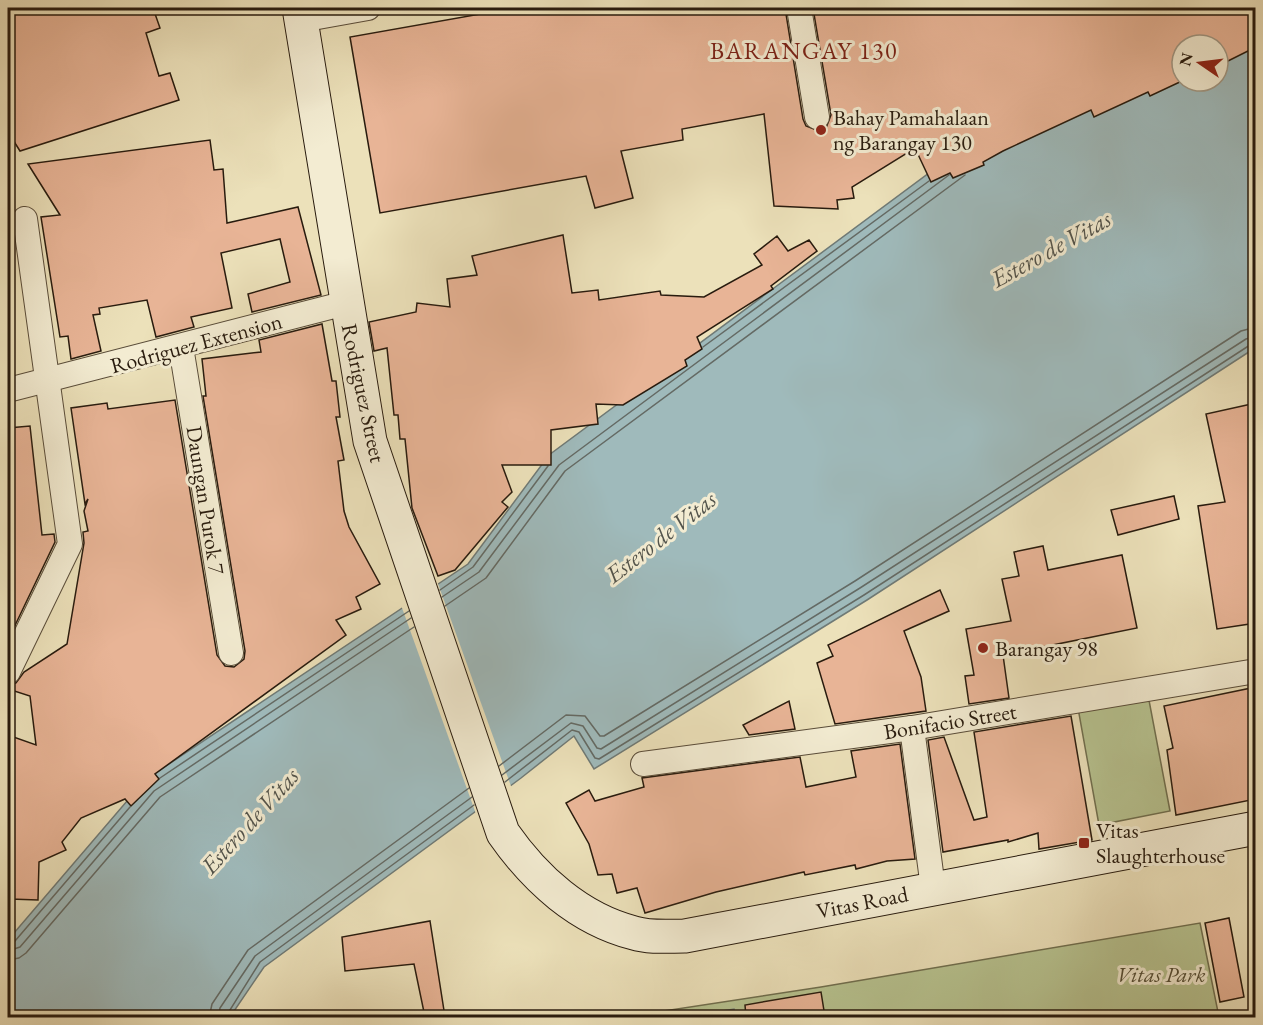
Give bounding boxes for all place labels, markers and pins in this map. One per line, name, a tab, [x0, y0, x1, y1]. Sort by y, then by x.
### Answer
place label: Bahay Pamahalaan ng Barangay 130	[833, 103, 989, 157]
marker: Bahay Pamahalaan ng Barangay 130	[814, 123, 828, 137]
place label: Barangay 98	[995, 634, 1098, 663]
marker: Barangay 98	[976, 641, 990, 655]
place label: Vitas Slaughterhouse	[1096, 816, 1226, 870]
marker: Vitas Slaughterhouse	[1077, 836, 1091, 850]

